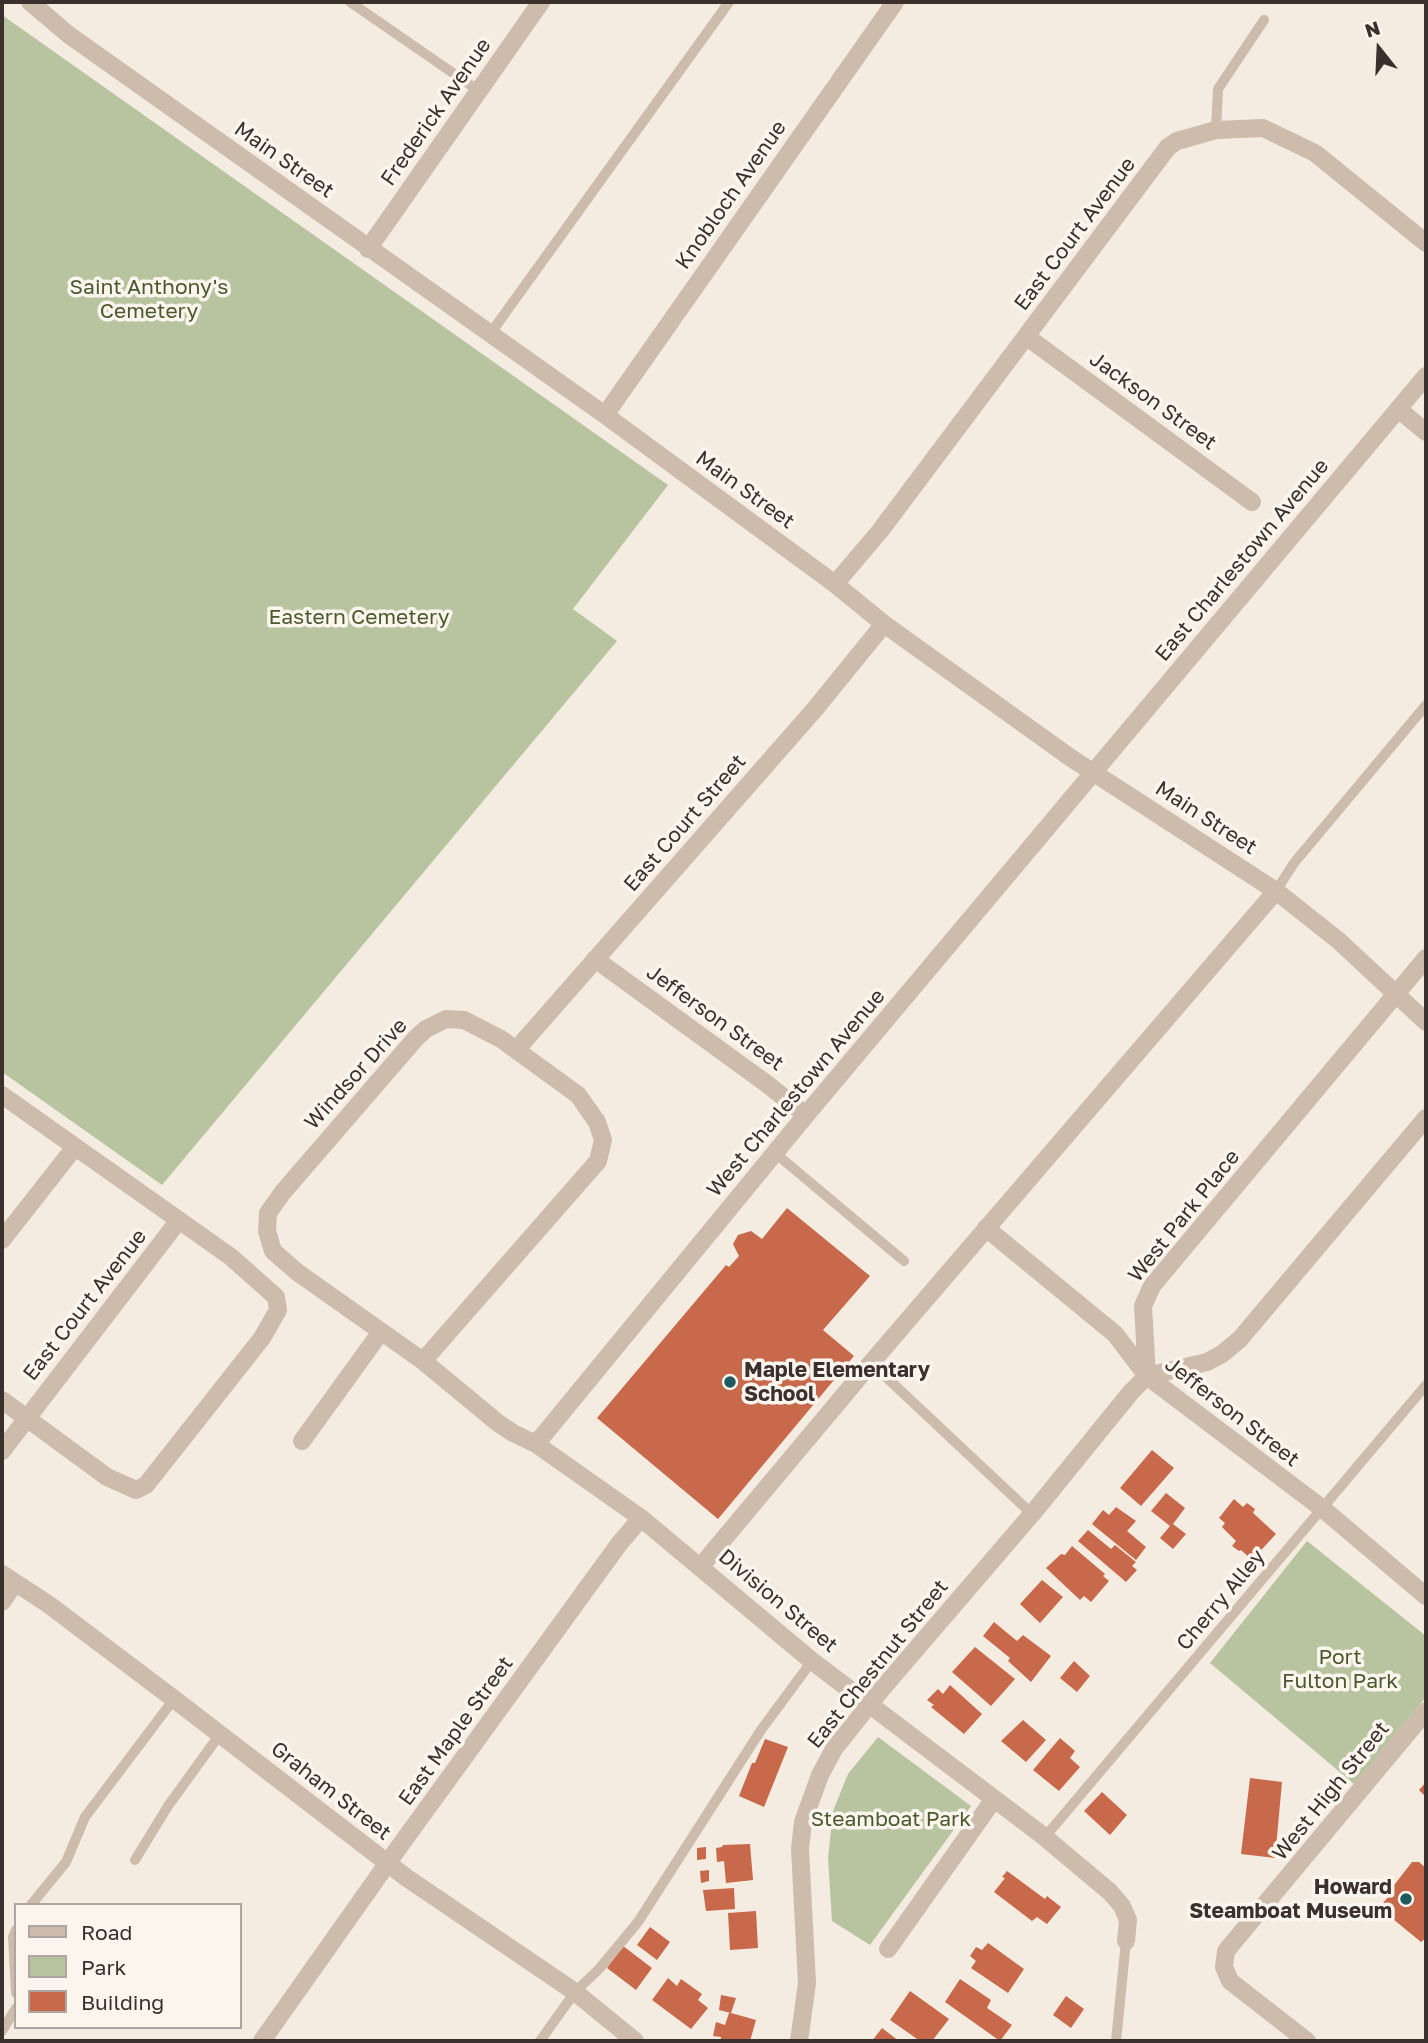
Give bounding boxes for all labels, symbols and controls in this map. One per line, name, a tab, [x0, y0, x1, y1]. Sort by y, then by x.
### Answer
north arrow	[1344, 14, 1414, 84]
text: N	[1362, 15, 1383, 42]
street label: Frederick Avenue	[376, 33, 496, 191]
street label: Main Street	[229, 116, 339, 204]
street label: Knobloch Avenue	[670, 116, 792, 274]
street label: East Court Avenue	[1009, 152, 1141, 316]
park label: Saint Anthony's Cemetery	[70, 274, 228, 324]
street label: Jackson Street	[1085, 346, 1221, 456]
street label: Main Street	[691, 446, 799, 534]
street label: East Charlestown Avenue	[1150, 454, 1334, 666]
park label: Eastern Cemetery	[269, 604, 449, 630]
street label: East Court Street	[619, 749, 751, 897]
street label: Main Street	[1151, 776, 1261, 860]
street label: Jefferson Street	[642, 960, 788, 1076]
street label: West Charlestown Avenue	[702, 984, 890, 1202]
street label: Windsor Drive	[300, 1013, 412, 1135]
street label: West Park Place	[1123, 1145, 1245, 1287]
street label: East Court Avenue	[18, 1224, 152, 1386]
street label: Jefferson Street	[1160, 1352, 1304, 1472]
place label: Maple Elementary School	[744, 1357, 930, 1407]
marker: Maple Elementary School	[722, 1374, 738, 1390]
street label: Division Street	[713, 1544, 843, 1658]
street label: Cherry Alley	[1172, 1544, 1270, 1656]
street label: East Chestnut Street	[802, 1575, 954, 1753]
park label: Port Fulton Park	[1282, 1644, 1398, 1694]
street label: East Maple Street	[393, 1652, 519, 1810]
street label: West High Street	[1267, 1717, 1395, 1865]
street label: Graham Street	[266, 1736, 396, 1846]
park label: Steamboat Park	[811, 1806, 971, 1832]
place label: Howard Steamboat Museum	[1189, 1874, 1392, 1924]
marker: Howard Steamboat Museum	[1398, 1891, 1414, 1907]
legend	[14, 1903, 242, 2029]
text: Road	[81, 1919, 132, 1945]
text: Park	[81, 1954, 126, 1980]
text: Building	[81, 1989, 164, 2015]

